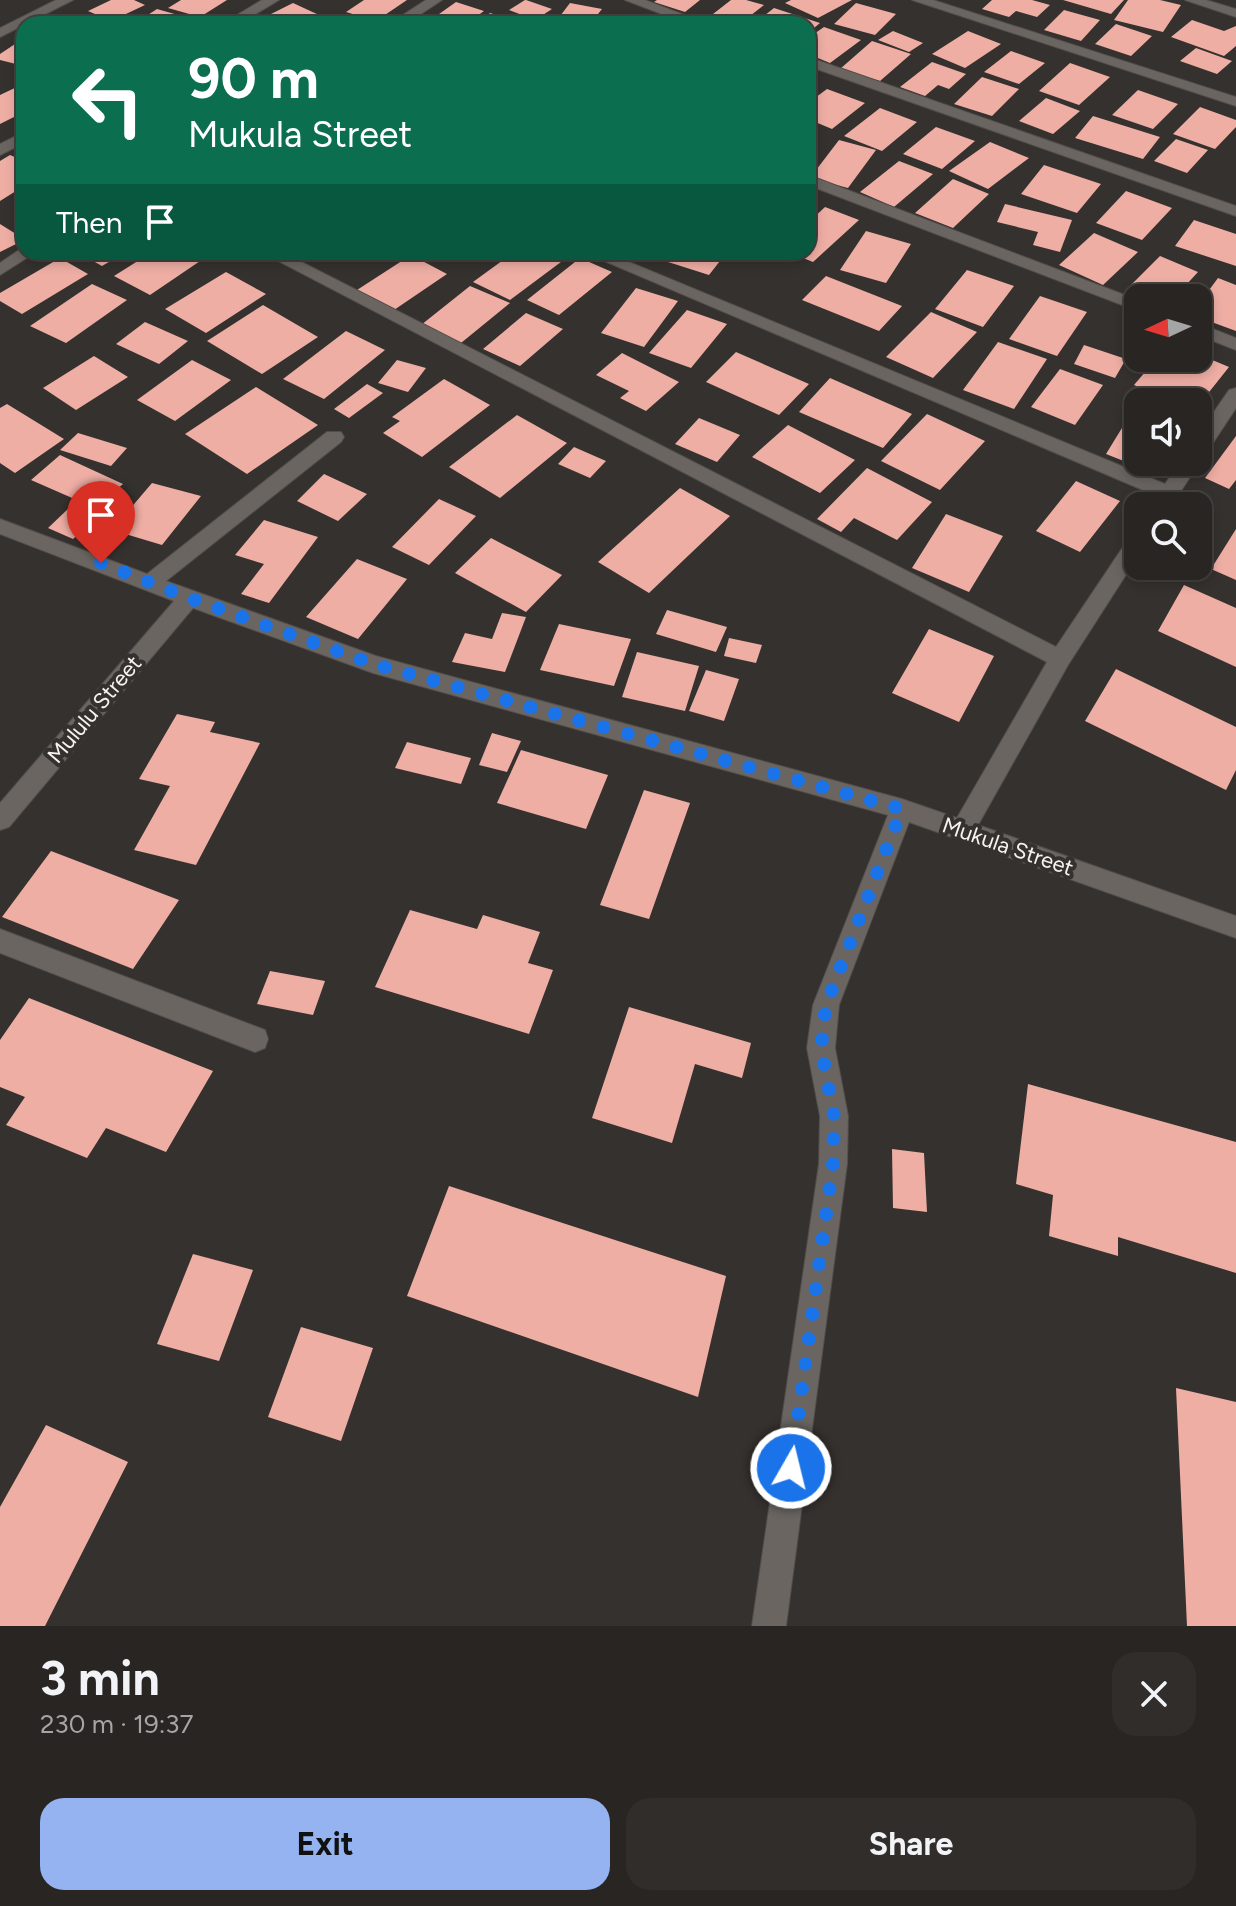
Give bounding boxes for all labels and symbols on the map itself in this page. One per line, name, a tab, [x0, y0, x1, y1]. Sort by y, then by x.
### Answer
north arrow	[1124, 284, 1212, 372]
pin	[67, 481, 135, 563]
street label: Mululu Street	[42, 650, 147, 769]
street label: Mukula Street	[939, 811, 1077, 882]
position arrow	[749, 1426, 833, 1510]

